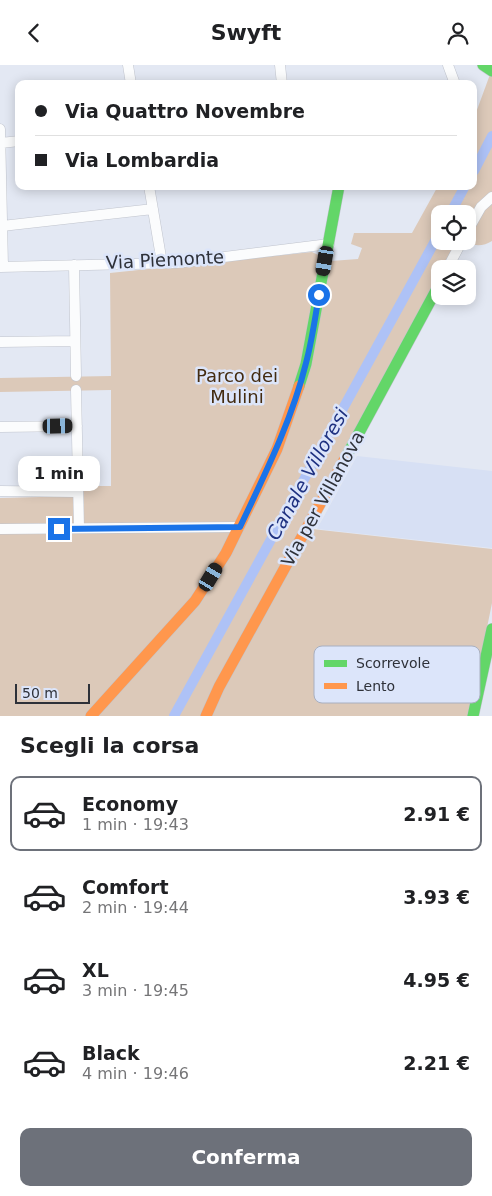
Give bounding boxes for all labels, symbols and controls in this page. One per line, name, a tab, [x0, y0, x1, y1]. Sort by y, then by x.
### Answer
icon: back	[20, 19, 48, 47]
icon: person	[444, 19, 472, 47]
text: Swyft	[211, 20, 281, 45]
text: Via Quattro Novembre	[65, 100, 305, 122]
text: Via Lombardia	[65, 149, 219, 171]
map controls	[431, 205, 476, 305]
button: locate	[431, 205, 476, 250]
car	[315, 245, 334, 277]
street label: Via Piemonte	[105, 246, 225, 273]
button: layers	[431, 260, 476, 305]
route start	[308, 284, 330, 306]
park label: Parco dei Mulini	[196, 365, 278, 407]
water label: Canale Villoresi	[262, 404, 353, 544]
car	[42, 418, 73, 434]
street label: Via per Villanova	[277, 427, 368, 570]
callout: 1 min	[18, 457, 100, 491]
text: 1 min	[34, 464, 84, 483]
route end	[48, 518, 70, 540]
car	[196, 560, 225, 594]
legend	[314, 646, 480, 703]
text: Scorrevole	[356, 655, 430, 671]
text: Lento	[356, 678, 395, 694]
scale bar	[15, 681, 90, 704]
text: 50 m	[22, 685, 58, 701]
text: Scegli la corsa	[20, 733, 199, 758]
icon: car	[22, 791, 67, 836]
text: Economy	[82, 793, 178, 815]
text: 2.91 €	[403, 803, 470, 825]
text: 1 min · 19:43	[82, 815, 189, 834]
icon: car	[22, 874, 67, 919]
text: Comfort	[82, 876, 169, 898]
text: 3.93 €	[403, 886, 470, 908]
text: 2 min · 19:44	[82, 898, 189, 917]
icon: car	[22, 957, 67, 1002]
text: XL	[82, 959, 109, 981]
text: 4.95 €	[403, 969, 470, 991]
text: 3 min · 19:45	[82, 981, 189, 1000]
icon: car	[22, 1040, 67, 1085]
text: Black	[82, 1042, 140, 1064]
text: 2.21 €	[403, 1052, 470, 1074]
text: 4 min · 19:46	[82, 1064, 189, 1083]
button: Conferma	[20, 1128, 472, 1186]

